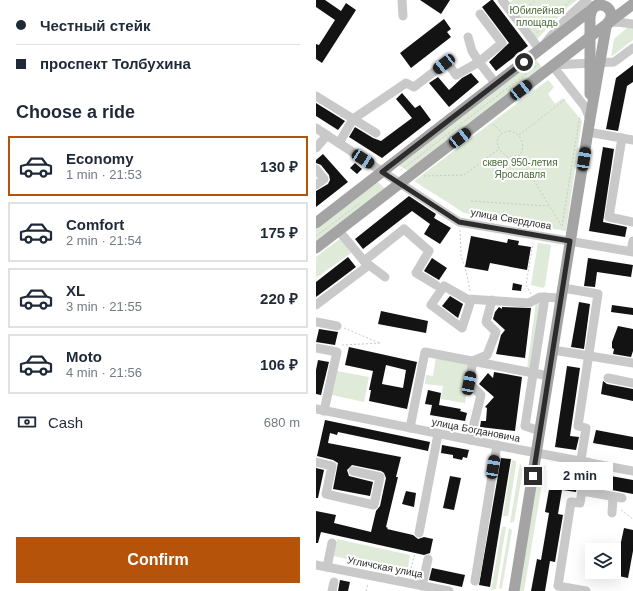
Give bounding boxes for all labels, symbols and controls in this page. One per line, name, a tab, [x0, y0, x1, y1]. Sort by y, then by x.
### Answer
park label: Юбилейная площадь	[510, 5, 564, 28]
text: Честный стейк	[40, 17, 150, 34]
car	[431, 52, 457, 76]
route start	[515, 53, 533, 71]
text: проспект Толбухина	[40, 55, 191, 72]
car	[508, 78, 534, 102]
text: Choose a ride	[16, 102, 135, 122]
car	[447, 126, 473, 150]
car	[576, 146, 592, 172]
car	[350, 147, 376, 171]
icon: car	[18, 148, 54, 184]
text: Economy	[66, 150, 134, 167]
park label: сквер 950-летия Ярославля	[482, 157, 558, 180]
text: 130 ₽	[260, 158, 298, 175]
text: 1 min · 21:53	[66, 167, 142, 182]
street label: улица Свердлова	[470, 206, 553, 232]
icon: car	[18, 214, 54, 250]
text: Comfort	[66, 216, 124, 233]
text: 175 ₽	[260, 224, 298, 241]
text: 2 min · 21:54	[66, 233, 142, 248]
icon: car	[18, 280, 54, 316]
text: XL	[66, 282, 85, 299]
text: 220 ₽	[260, 290, 298, 307]
text: 3 min · 21:55	[66, 299, 142, 314]
icon: car	[18, 346, 54, 382]
text: Moto	[66, 348, 102, 365]
text: 106 ₽	[260, 356, 298, 373]
text: 4 min · 21:56	[66, 365, 142, 380]
car	[461, 370, 477, 396]
icon: cash	[16, 411, 38, 433]
text: Cash	[48, 414, 83, 431]
text: 680 m	[264, 415, 300, 430]
street label: улица Богдановича	[431, 416, 522, 444]
car	[485, 454, 501, 480]
callout: 2 min	[547, 462, 613, 490]
route end	[524, 467, 542, 485]
text: 2 min	[563, 468, 597, 483]
button: Confirm	[16, 537, 300, 583]
map controls	[585, 543, 621, 579]
button: layers	[585, 543, 621, 579]
street label: Угличская улица	[346, 554, 424, 580]

